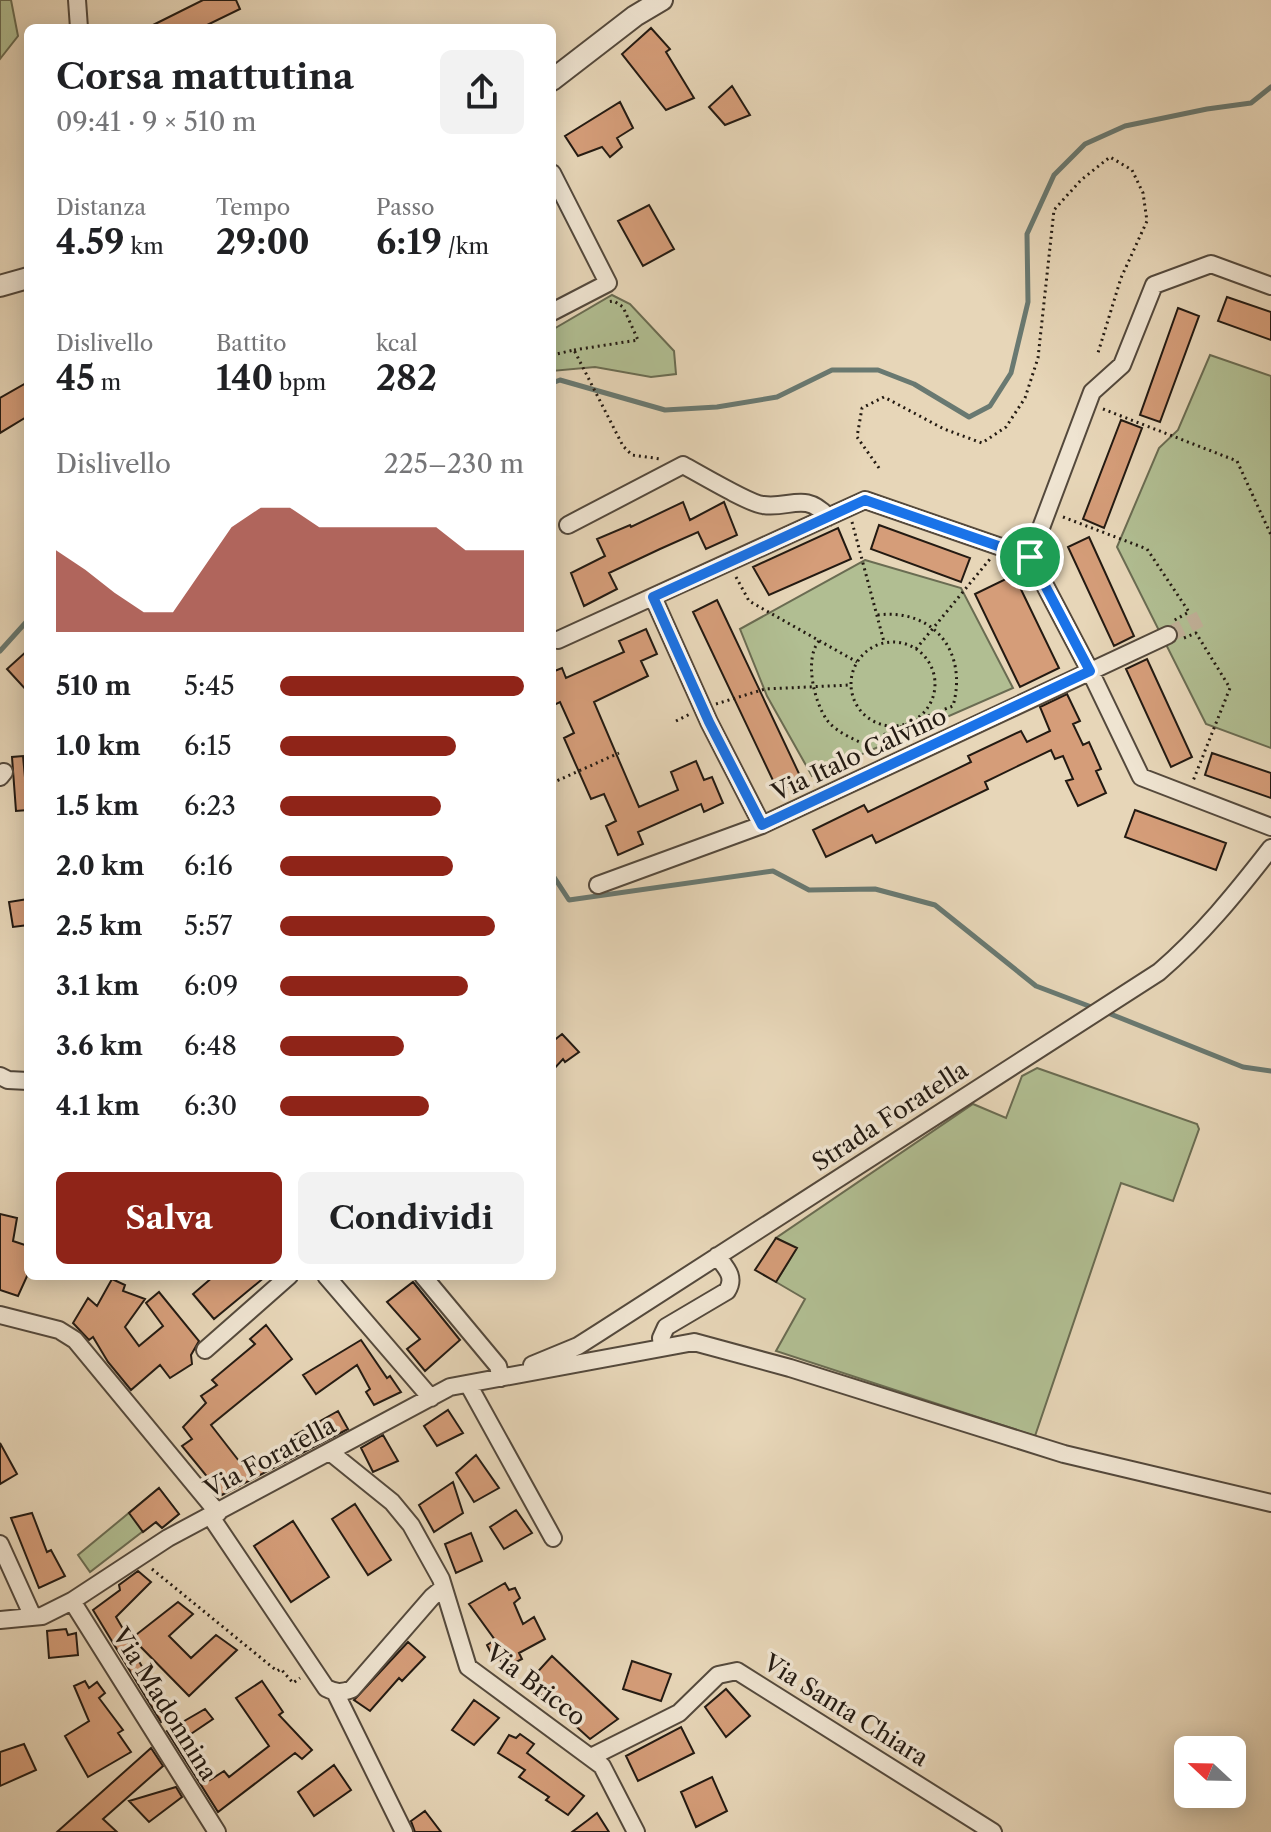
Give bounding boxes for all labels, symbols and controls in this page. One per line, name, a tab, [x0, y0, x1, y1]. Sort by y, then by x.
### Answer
button: share	[440, 50, 524, 134]
text: Corsa mattutina	[56, 54, 354, 98]
text: 09:41 · 9 × 510 m	[56, 106, 257, 138]
text: Distanza	[56, 194, 146, 221]
text: Tempo	[216, 194, 290, 221]
text: Passo	[376, 194, 434, 221]
text: 4.59	[56, 221, 125, 263]
text: 29:00	[216, 221, 310, 263]
text: 6:19	[376, 221, 442, 263]
text: km	[125, 233, 164, 260]
text: /km	[442, 233, 489, 260]
text: Dislivello	[56, 330, 153, 357]
text: Battito	[216, 330, 287, 357]
text: kcal	[376, 330, 418, 357]
text: 45	[56, 357, 95, 399]
text: 140	[216, 357, 273, 399]
text: 282	[376, 357, 437, 399]
text: m	[95, 369, 121, 396]
text: bpm	[273, 369, 326, 396]
text: Dislivello	[56, 448, 171, 480]
text: 225–230 m	[384, 448, 524, 480]
pin	[996, 523, 1064, 591]
icon: arrive	[1008, 535, 1052, 579]
text: 510 m	[56, 670, 131, 702]
text: 5:45	[184, 670, 235, 702]
street label: Via Italo Calvino	[766, 701, 951, 808]
text: 1.0 km	[56, 730, 141, 762]
text: 6:15	[184, 730, 232, 762]
text: 1.5 km	[56, 790, 139, 822]
text: 6:23	[184, 790, 236, 822]
text: 2.0 km	[56, 850, 144, 882]
text: 6:16	[184, 850, 233, 882]
text: 2.5 km	[56, 910, 142, 942]
text: 5:57	[184, 910, 232, 942]
text: 3.1 km	[56, 970, 139, 1002]
text: 6:09	[184, 970, 238, 1002]
text: 3.6 km	[56, 1030, 143, 1062]
text: 6:48	[184, 1030, 237, 1062]
street label: Strada Foratella	[807, 1055, 974, 1177]
text: 4.1 km	[56, 1090, 140, 1122]
text: 6:30	[184, 1090, 237, 1122]
button: Salva	[56, 1172, 282, 1264]
button: Condividi	[298, 1172, 524, 1264]
street label: Via Foratella	[199, 1410, 341, 1504]
street label: Via Madonnina	[106, 1621, 224, 1786]
street label: Via Bricco	[480, 1637, 592, 1732]
street label: Via Santa Chiara	[757, 1647, 934, 1772]
north arrow	[1174, 1736, 1246, 1808]
map controls	[1174, 1736, 1246, 1808]

